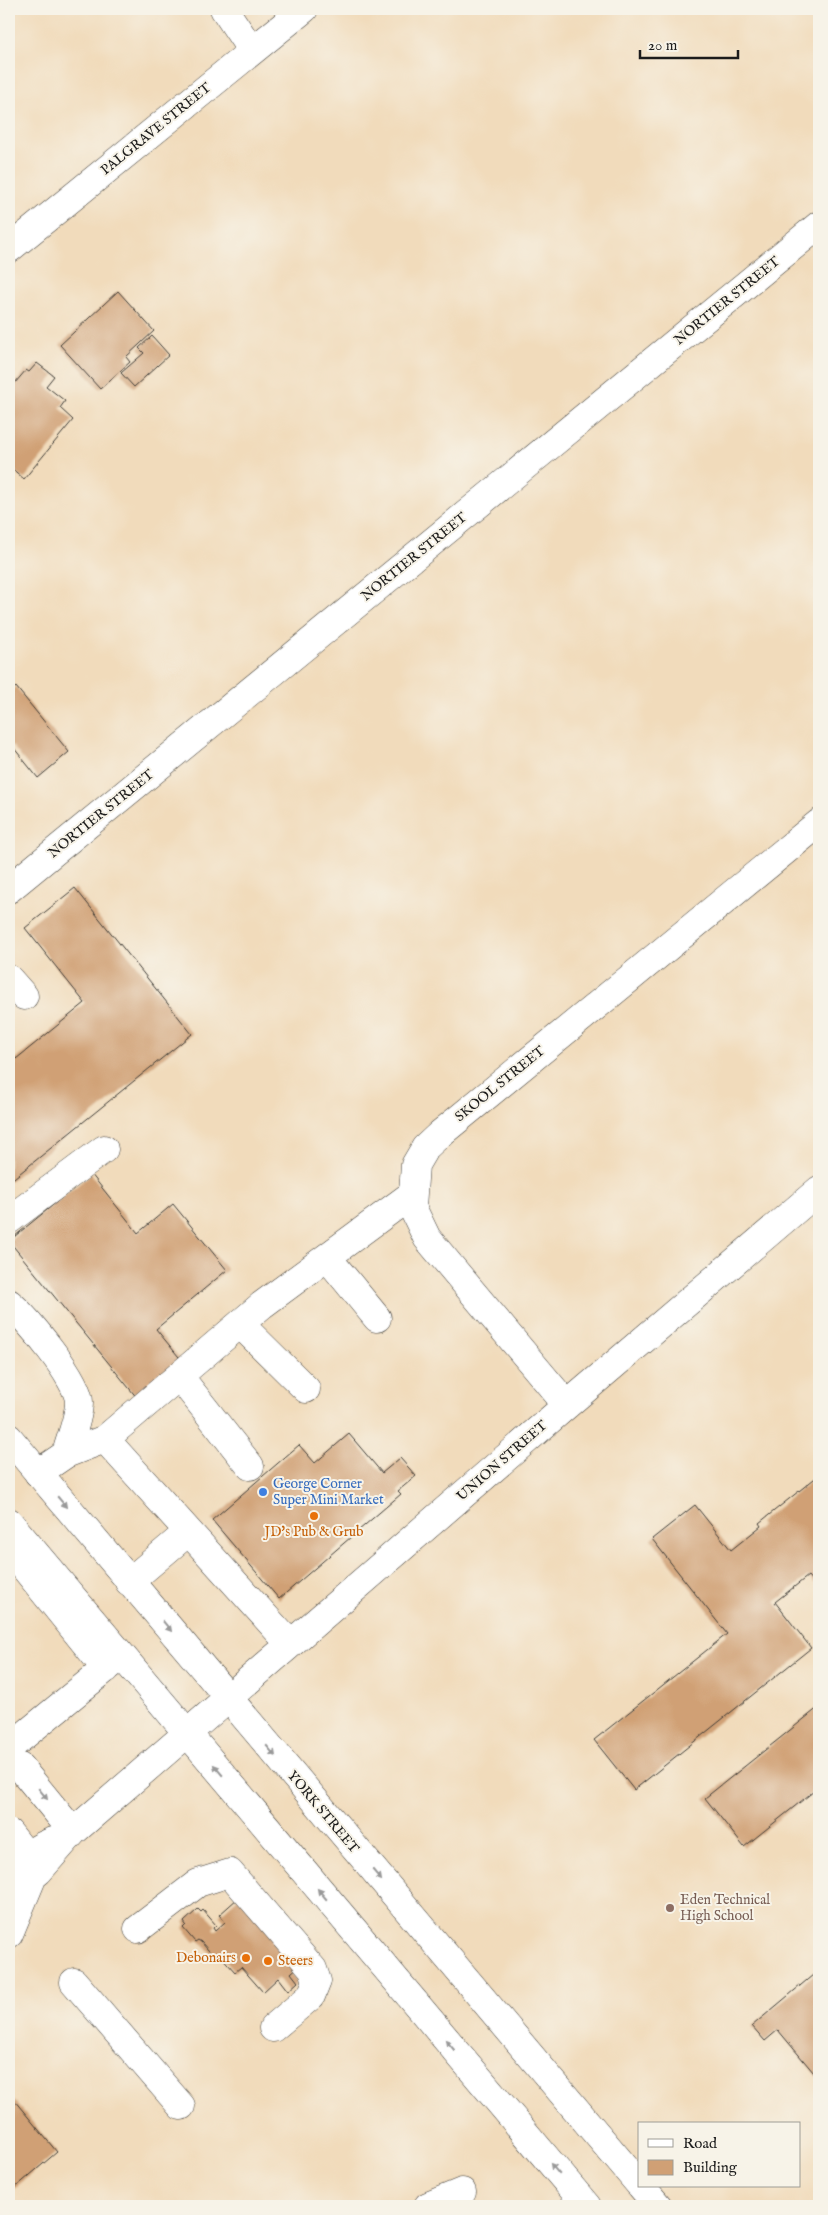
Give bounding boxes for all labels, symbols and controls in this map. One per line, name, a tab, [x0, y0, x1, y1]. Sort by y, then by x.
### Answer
scale bar	[640, 28, 738, 60]
text: 20 m	[648, 36, 678, 55]
street label: PALGRAVE STREET	[97, 78, 216, 179]
street label: NORTIER STREET	[670, 252, 784, 349]
street label: NORTIER STREET	[357, 508, 471, 605]
street label: NORTIER STREET	[44, 765, 158, 862]
street label: SKOOL STREET	[451, 1042, 549, 1126]
street label: UNION STREET	[453, 1416, 552, 1505]
place label: George Corner Super Mini Market	[273, 1475, 384, 1509]
marker: George Corner Super Mini Market	[257, 1486, 269, 1498]
one-way arrow	[57, 1495, 68, 1508]
marker: JD's Pub & Grub	[308, 1510, 320, 1522]
place label: JD's Pub & Grub	[262, 1523, 364, 1541]
one-way arrow	[161, 1620, 172, 1633]
one-way arrow	[266, 1744, 277, 1757]
one-way arrow	[212, 1764, 223, 1777]
street label: YORK STREET	[283, 1767, 363, 1858]
one-way arrow	[37, 1788, 48, 1801]
one-way arrow	[371, 1868, 382, 1881]
one-way arrow	[317, 1888, 328, 1901]
place label: Eden Technical High School	[680, 1891, 770, 1925]
marker: Eden Technical High School	[664, 1902, 676, 1914]
place label: Debonairs	[176, 1949, 236, 1967]
marker: Debonairs	[240, 1952, 252, 1964]
place label: Steers	[278, 1952, 313, 1970]
marker: Steers	[262, 1955, 274, 1967]
one-way arrow	[445, 2039, 456, 2051]
legend	[638, 2122, 800, 2188]
text: Road	[683, 2134, 718, 2153]
text: Building	[683, 2158, 738, 2177]
one-way arrow	[550, 2163, 561, 2175]

